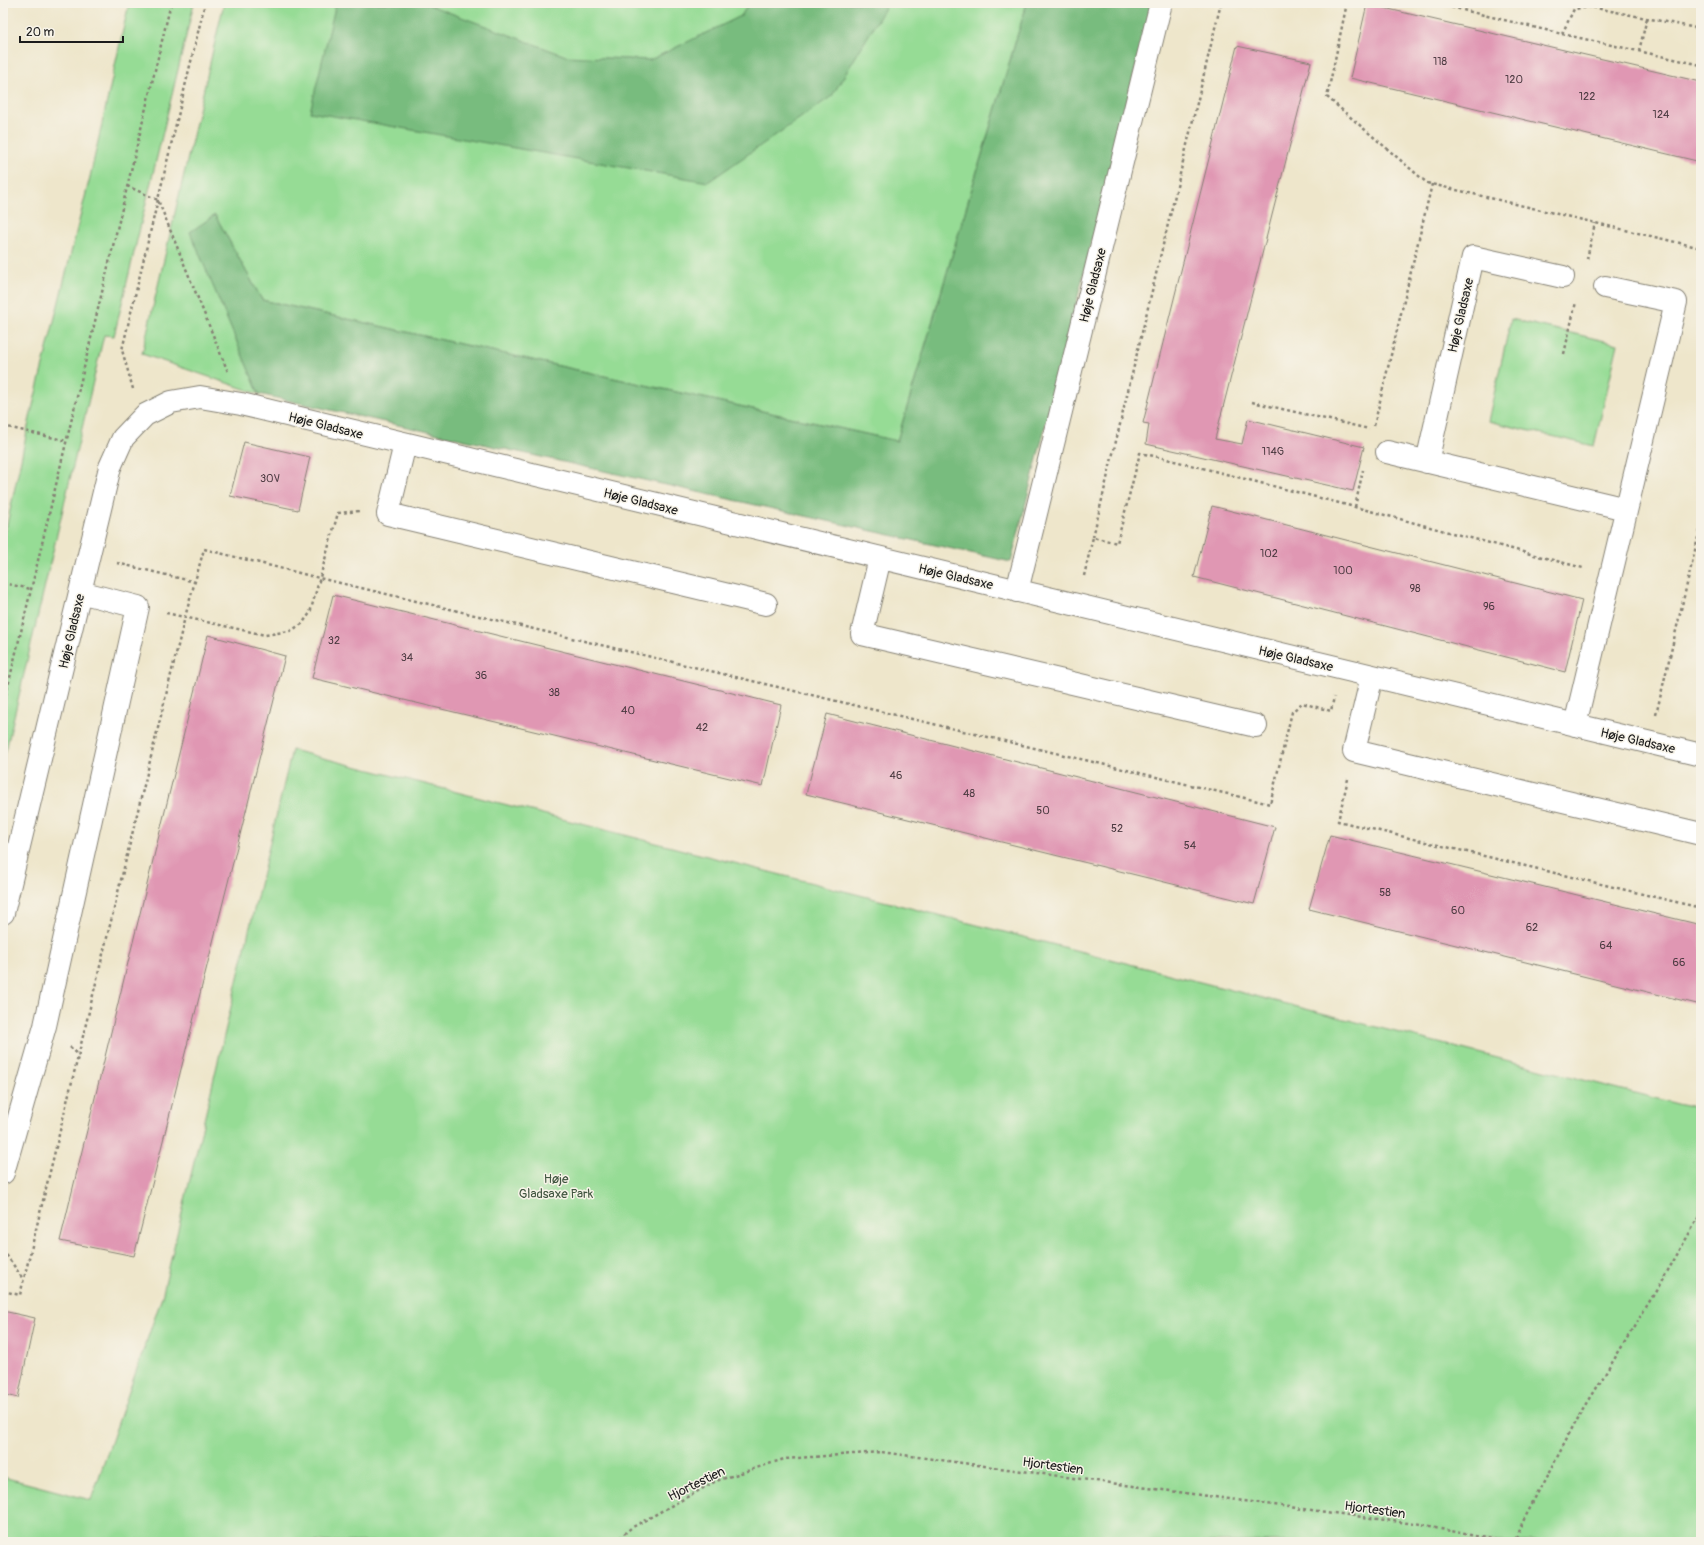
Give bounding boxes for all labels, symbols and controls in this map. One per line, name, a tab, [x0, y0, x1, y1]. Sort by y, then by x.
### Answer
scale bar	[20, 18, 123, 44]
text: 20 m	[26, 25, 55, 40]
house number: 118	[1433, 55, 1448, 68]
house number: 120	[1505, 73, 1523, 86]
house number: 122	[1579, 90, 1595, 103]
house number: 124	[1653, 108, 1670, 121]
street label: Høje Gladsaxe	[1076, 246, 1110, 324]
street label: Høje Gladsaxe	[1445, 276, 1477, 354]
street label: Høje Gladsaxe	[287, 409, 365, 443]
house number: 114G	[1262, 445, 1284, 458]
house number: 30V	[260, 472, 280, 485]
street label: Høje Gladsaxe	[602, 485, 680, 519]
house number: 102	[1260, 547, 1278, 560]
street label: Høje Gladsaxe	[917, 561, 995, 593]
house number: 100	[1333, 564, 1353, 577]
house number: 98	[1409, 582, 1421, 595]
street label: Høje Gladsaxe	[56, 592, 88, 670]
house number: 96	[1483, 600, 1495, 613]
house number: 32	[328, 634, 340, 647]
street label: Høje Gladsaxe	[1257, 643, 1335, 675]
house number: 34	[401, 651, 414, 664]
house number: 36	[475, 669, 487, 682]
house number: 38	[548, 686, 560, 699]
house number: 40	[621, 704, 635, 717]
house number: 42	[696, 721, 708, 734]
street label: Høje Gladsaxe	[1599, 725, 1677, 757]
house number: 46	[890, 769, 902, 782]
house number: 48	[963, 787, 975, 800]
house number: 50	[1036, 804, 1050, 817]
house number: 52	[1111, 822, 1123, 835]
house number: 54	[1184, 839, 1197, 852]
house number: 58	[1379, 886, 1391, 899]
house number: 60	[1451, 904, 1465, 917]
house number: 62	[1526, 921, 1538, 934]
house number: 64	[1600, 939, 1613, 952]
house number: 66	[1673, 956, 1685, 969]
park label: Høje Gladsaxe Park	[519, 1171, 594, 1202]
street label: Hjortestien	[1021, 1454, 1084, 1478]
street label: Hjortestien	[665, 1463, 728, 1505]
street label: Hjortestien	[1343, 1498, 1406, 1522]

